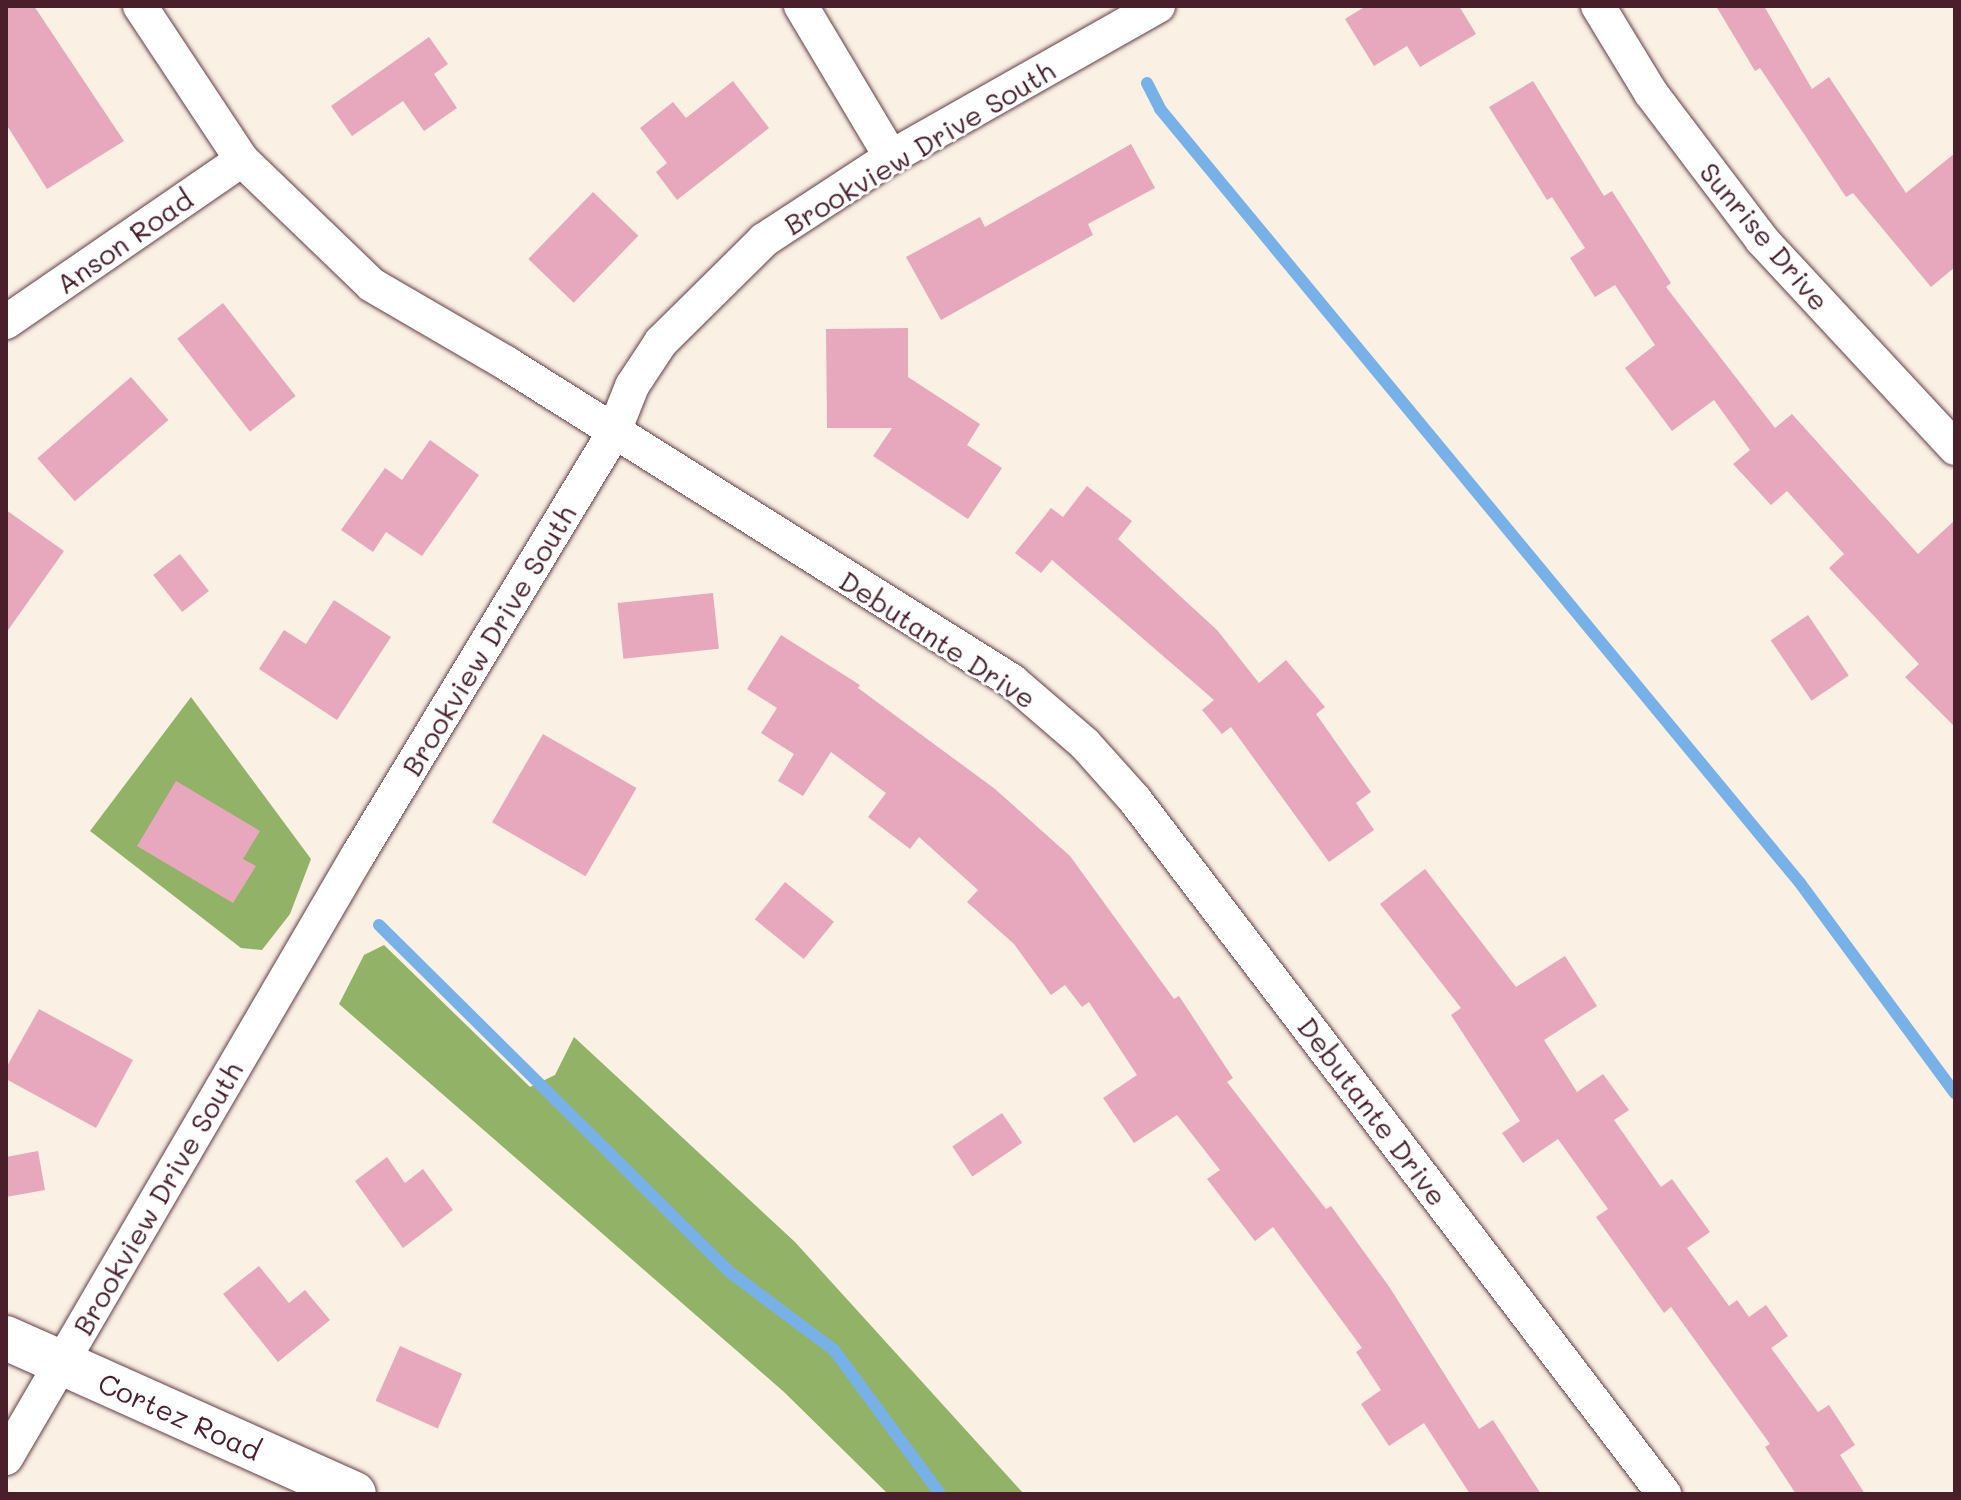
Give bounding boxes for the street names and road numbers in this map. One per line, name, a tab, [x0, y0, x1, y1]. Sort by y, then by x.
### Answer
street label: Brookview Drive South	[778, 53, 1060, 241]
street label: Sunrise Drive	[1693, 155, 1837, 317]
street label: Anson Road	[49, 182, 199, 300]
street label: Brookview Drive South	[394, 499, 582, 781]
street label: Debutante Drive	[833, 563, 1043, 715]
street label: Debutante Drive	[1291, 1010, 1455, 1212]
street label: Brookview Drive South	[65, 1056, 249, 1340]
street label: Cortez Road	[93, 1365, 267, 1467]

